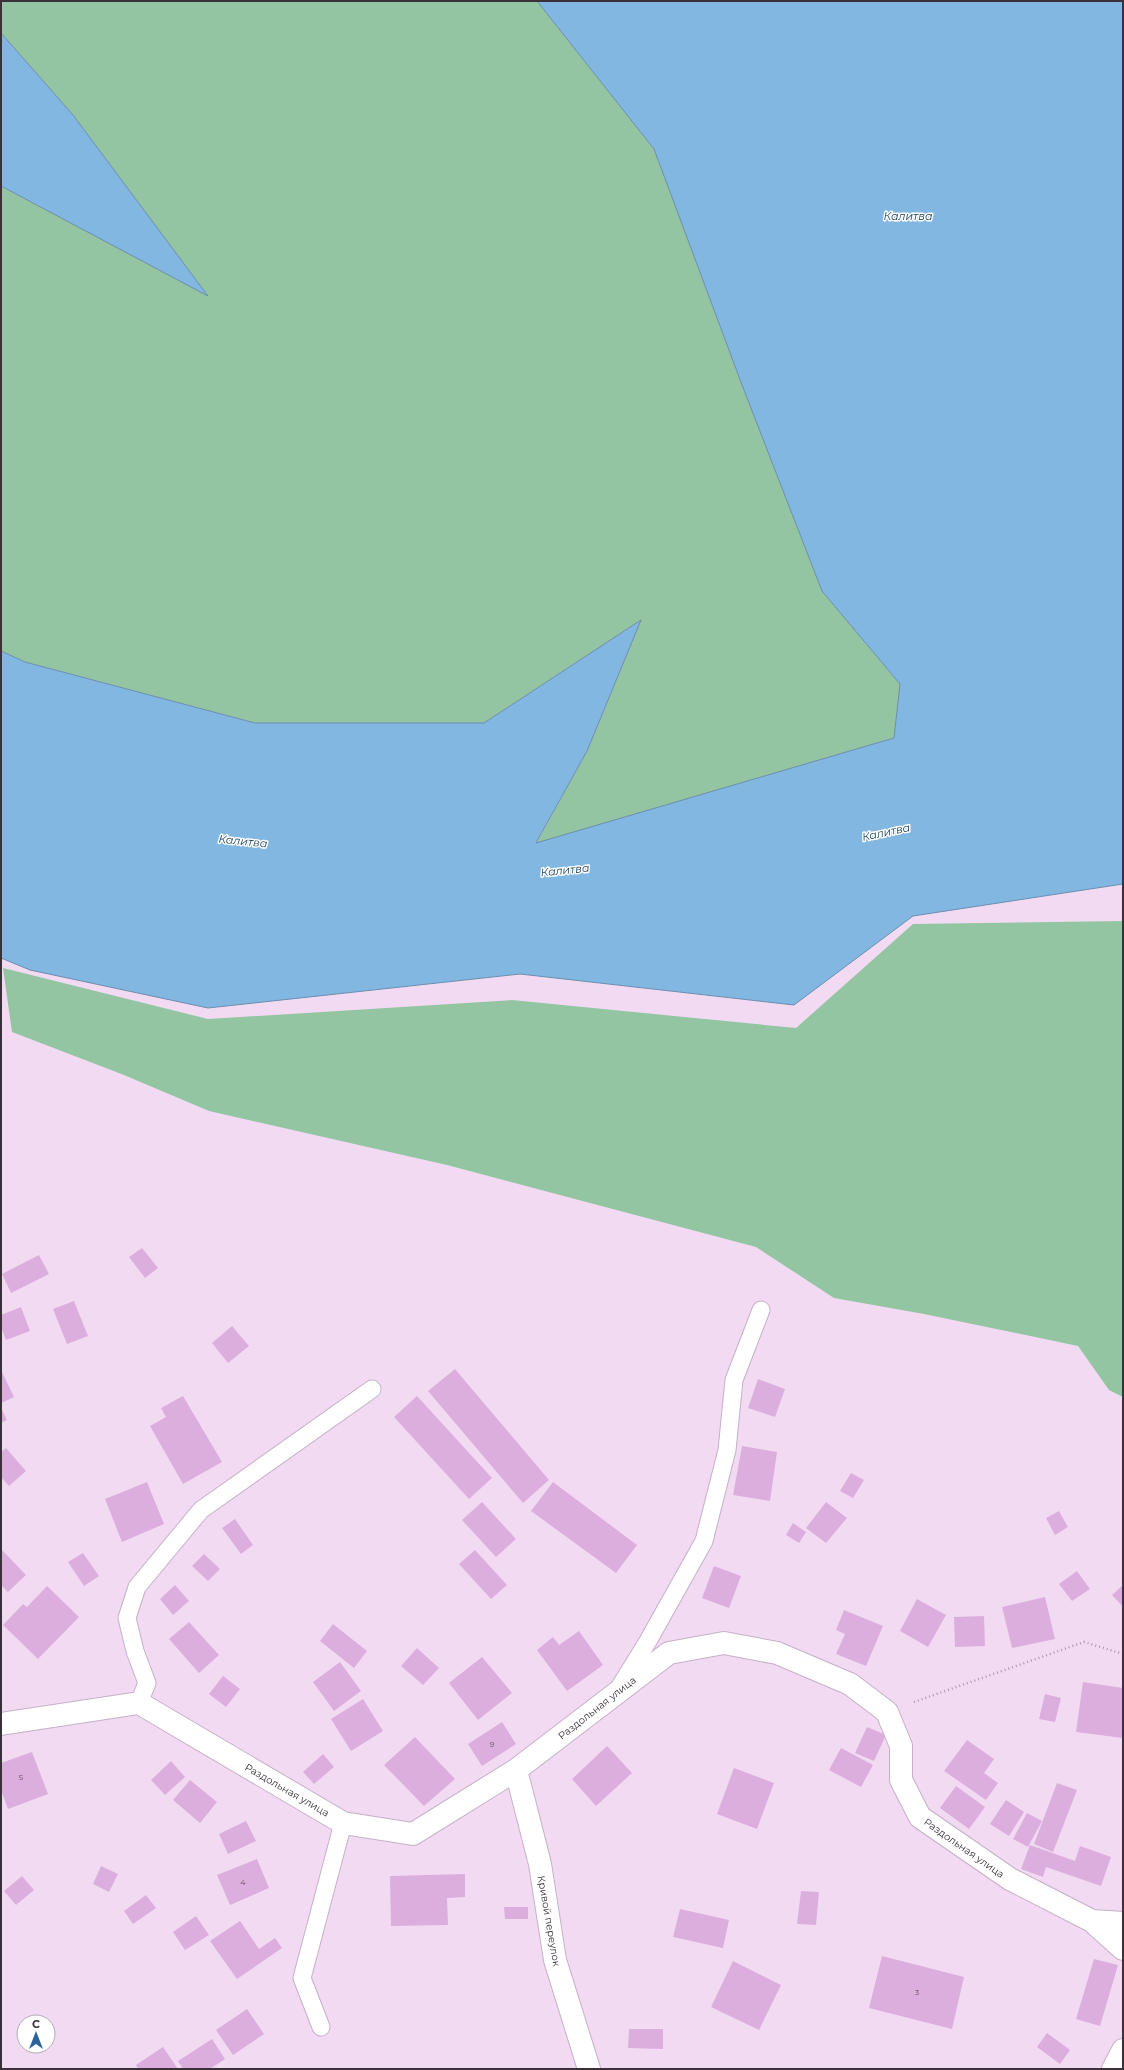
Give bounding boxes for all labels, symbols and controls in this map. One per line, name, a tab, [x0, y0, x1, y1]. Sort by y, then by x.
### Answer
water label: Калитва	[884, 209, 933, 223]
water label: Калитва	[861, 820, 912, 844]
water label: Калитва	[218, 831, 268, 851]
water label: Калитва	[540, 860, 590, 880]
street label: Раздольная улица	[555, 1674, 639, 1742]
house number: 9	[490, 1739, 495, 1749]
street label: Раздольная улица	[242, 1761, 332, 1819]
house number: 5	[19, 1772, 24, 1782]
street label: Раздольная улица	[921, 1815, 1007, 1881]
street label: Кривой переулок	[535, 1874, 563, 1968]
house number: 4	[240, 1877, 246, 1887]
house number: 3	[915, 1987, 920, 1997]
north arrow	[16, 2014, 56, 2054]
text: С	[32, 2017, 40, 2031]

